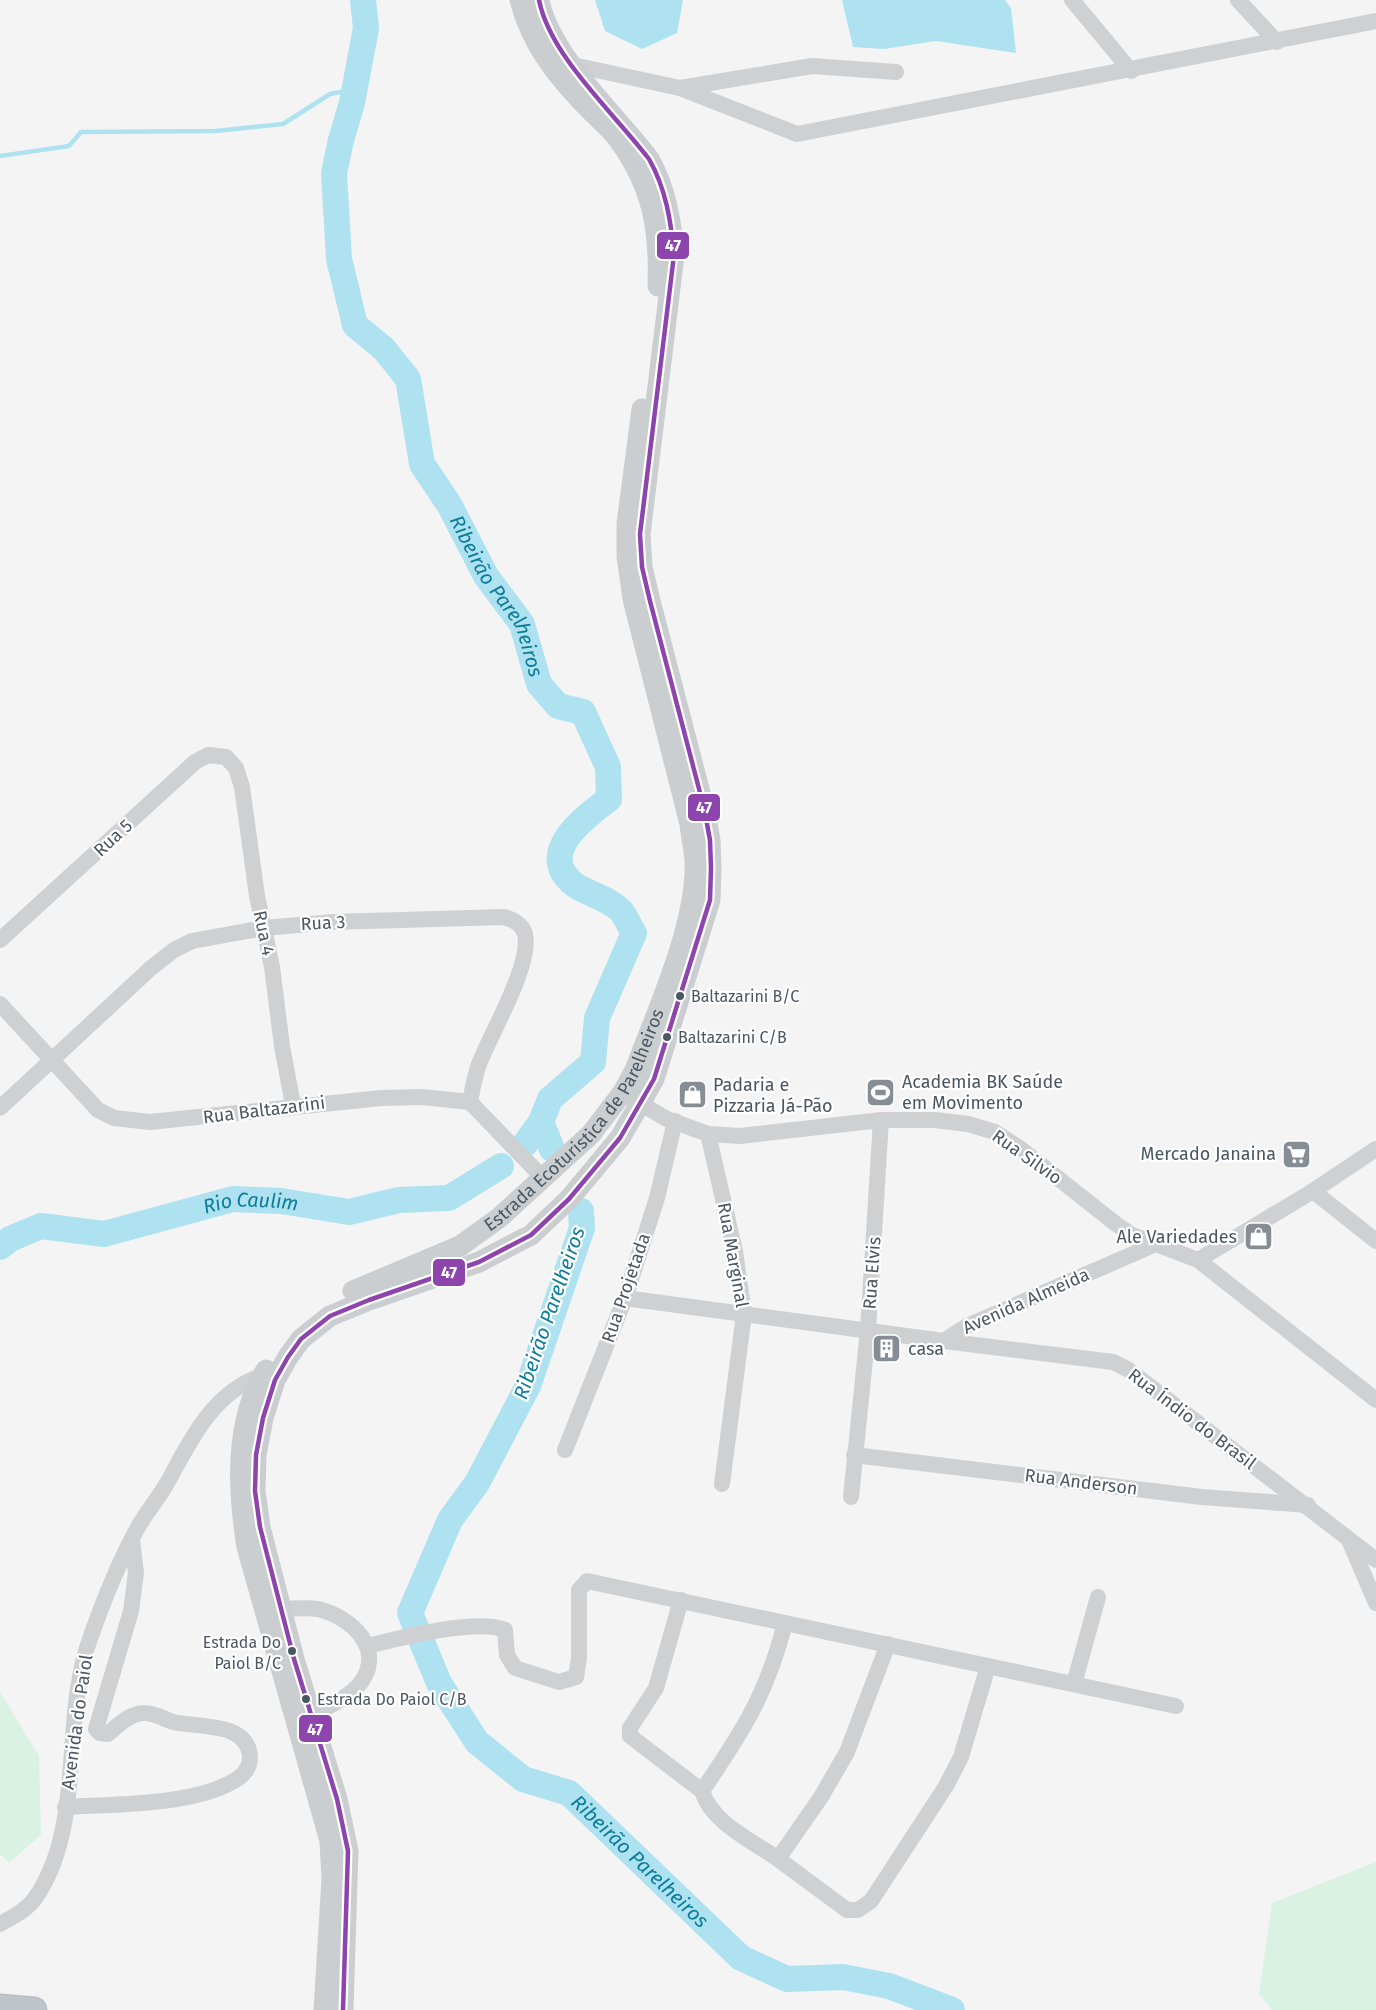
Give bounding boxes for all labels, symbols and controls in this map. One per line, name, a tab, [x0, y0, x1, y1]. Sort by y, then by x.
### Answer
line badge: 47	[656, 231, 690, 260]
text: 47	[665, 236, 682, 255]
water label: Ribeirão Parelheiros	[445, 511, 548, 680]
line badge: 47	[687, 793, 721, 822]
text: 47	[696, 798, 713, 817]
street label: Rua 5	[89, 815, 137, 861]
street label: Rua 4	[249, 908, 280, 958]
street label: Rua 3	[300, 911, 346, 935]
place label: Baltazarini B/C	[691, 987, 799, 1006]
marker: Baltazarini B/C	[674, 990, 686, 1002]
street label: Estrada Ecoturistica de Parelheiros	[480, 1006, 669, 1236]
place label: Baltazarini C/B	[678, 1028, 787, 1047]
marker: Baltazarini C/B	[661, 1031, 673, 1043]
place label: Academia BK Saúde em Movimento	[902, 1071, 1063, 1114]
place label: Padaria e Pizzaria Já-Pão	[713, 1074, 833, 1117]
sports icon: Academia BK Saúde em Movimento	[865, 1076, 897, 1108]
shop icon: Padaria e Pizzaria Já-Pão	[676, 1079, 708, 1111]
street label: Rua Baltazarini	[202, 1092, 326, 1128]
street label: Rua Silvio	[988, 1125, 1066, 1189]
supermarket icon: Mercado Janaina	[1281, 1138, 1313, 1170]
place label: Mercado Janaina	[1140, 1143, 1276, 1165]
water label: Rio Caulim	[200, 1187, 300, 1219]
street label: Rua Marginal	[713, 1201, 753, 1309]
shop icon: Ale Variedades	[1242, 1221, 1274, 1253]
water label: Ribeirão Parelheiros	[508, 1224, 590, 1402]
place label: Ale Variedades	[1116, 1226, 1237, 1248]
street label: Rua Projetada	[597, 1230, 655, 1346]
street label: Rua Elvis	[858, 1236, 886, 1310]
line badge: 47	[432, 1258, 466, 1287]
text: 47	[441, 1263, 458, 1282]
street label: Avenida Almeida	[959, 1263, 1093, 1339]
building icon: casa	[871, 1333, 903, 1365]
place label: casa	[908, 1338, 944, 1360]
street label: Rua Índio do Brasil	[1124, 1363, 1261, 1474]
street label: Rua Anderson	[1023, 1464, 1139, 1500]
place label: Estrada Do Paiol B/C	[203, 1633, 281, 1673]
marker: Estrada Do Paiol B/C	[286, 1645, 298, 1657]
street label: Avenida do Paiol	[57, 1653, 97, 1791]
place label: Estrada Do Paiol C/B	[317, 1690, 467, 1709]
marker: Estrada Do Paiol C/B	[300, 1693, 312, 1705]
line badge: 47	[298, 1714, 333, 1743]
text: 47	[307, 1720, 324, 1739]
water label: Ribeirão Parelheiros	[566, 1790, 714, 1932]

